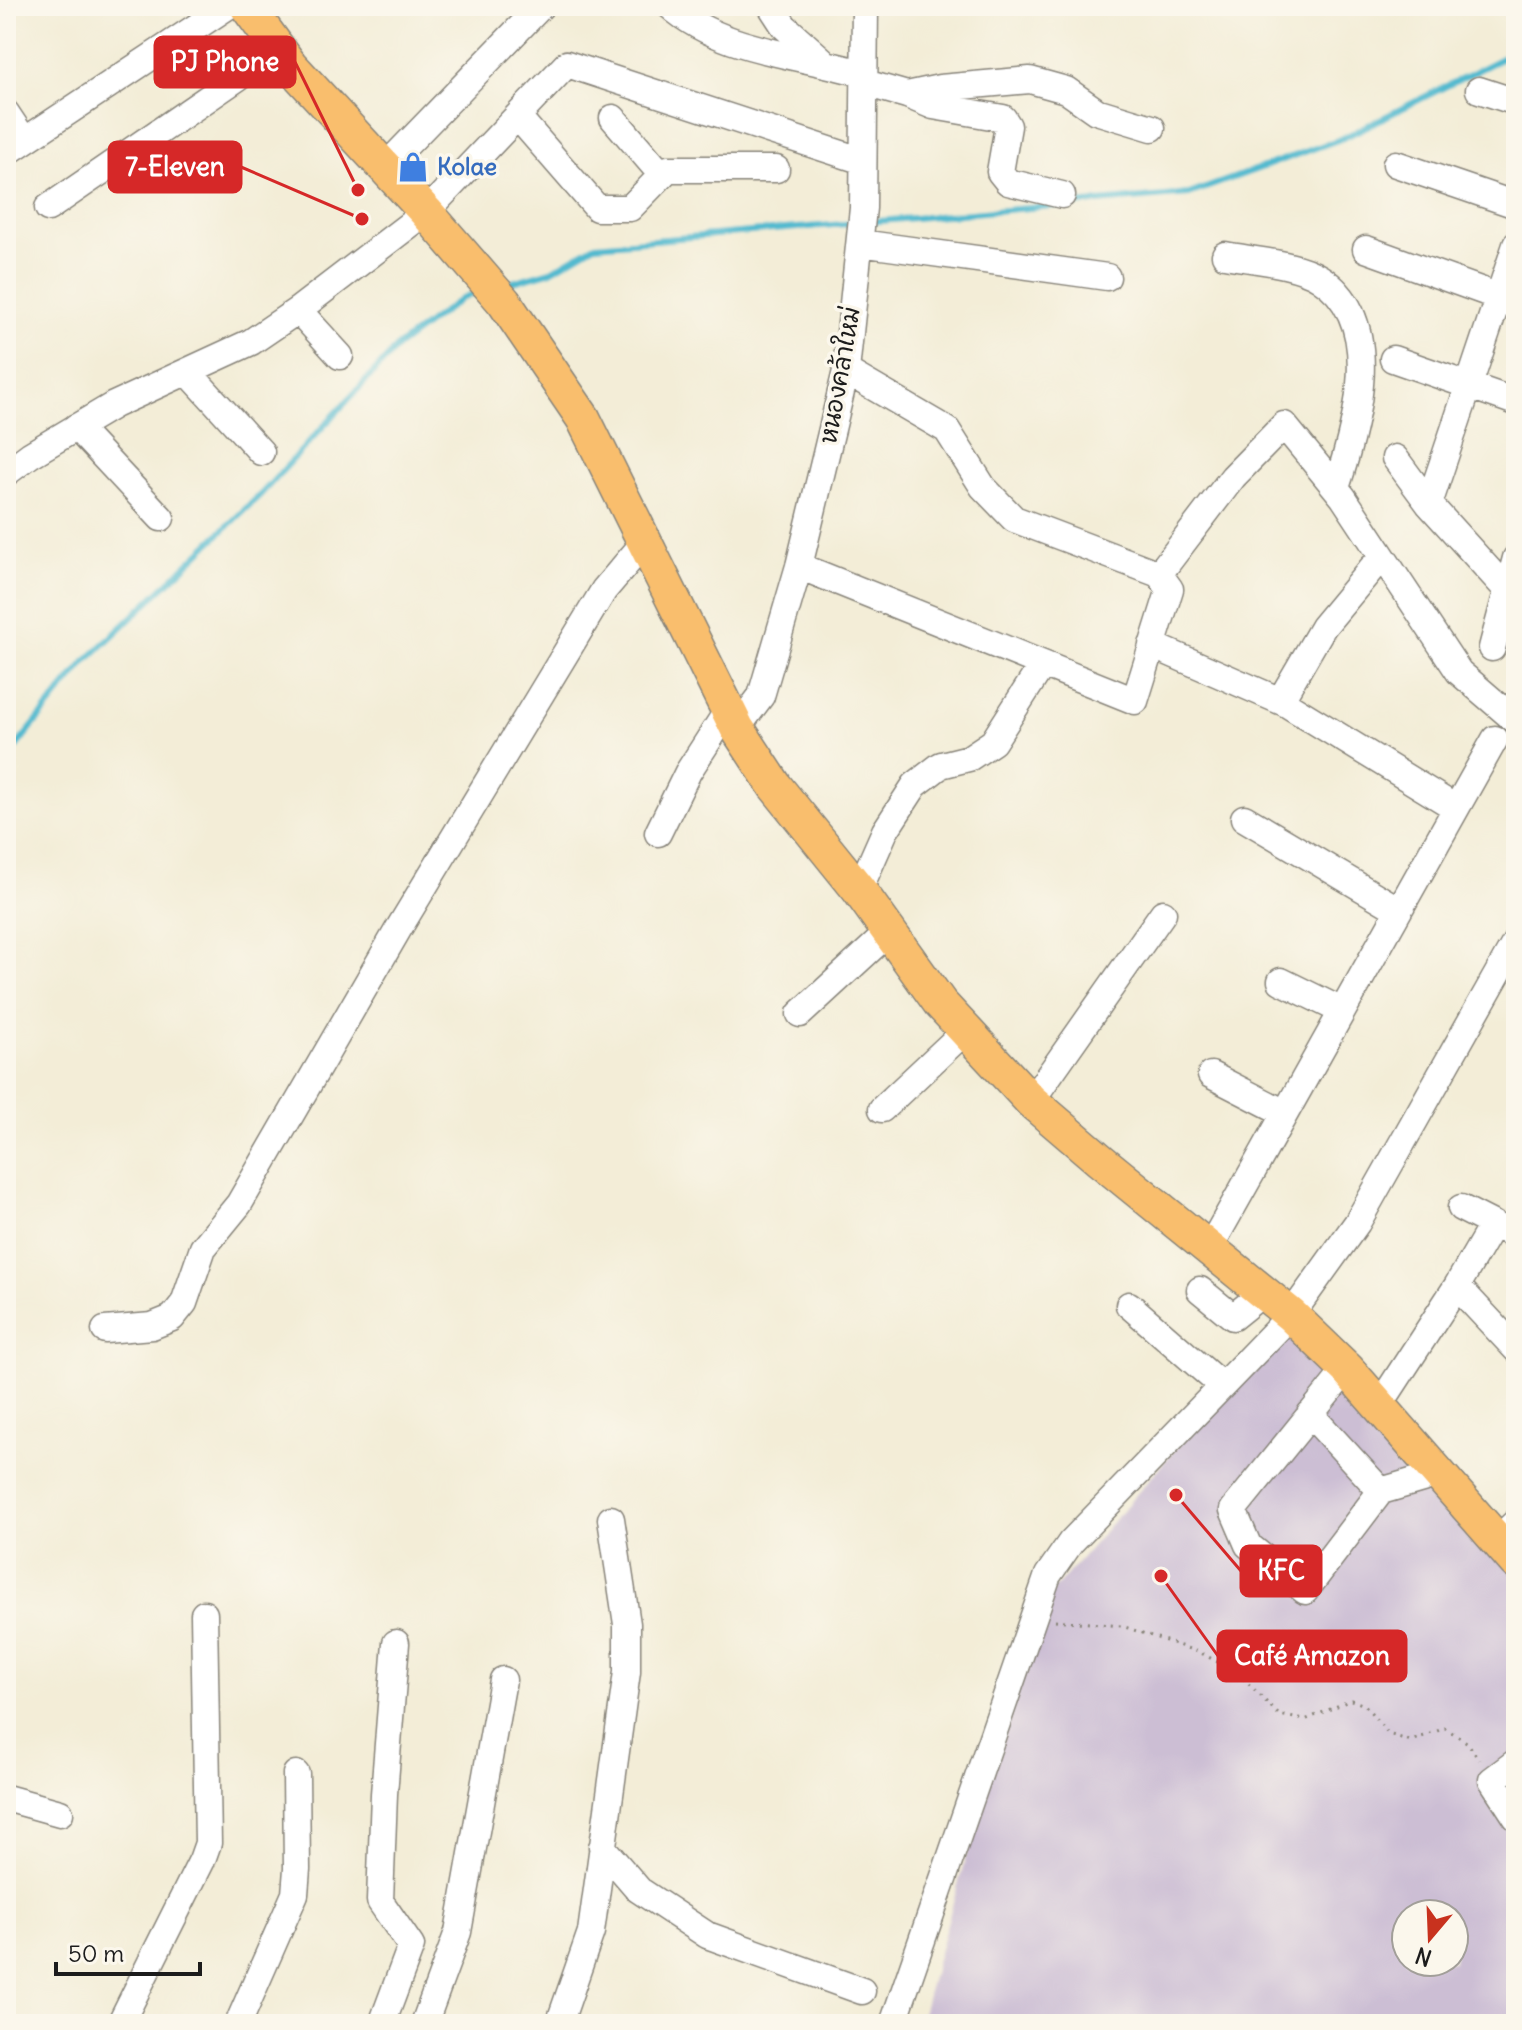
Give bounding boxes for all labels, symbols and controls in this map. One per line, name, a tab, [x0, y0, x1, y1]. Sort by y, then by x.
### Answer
callout: PJ Phone	[155, 37, 295, 87]
text: PJ Phone	[171, 45, 279, 78]
callout: 7-Eleven	[109, 142, 241, 192]
text: 7-Eleven	[125, 150, 225, 183]
shop icon: Kolae	[396, 150, 430, 184]
place label: Kolae	[437, 151, 497, 181]
street label: หนองคล้าใหม่	[812, 304, 866, 446]
callout: KFC	[1241, 1546, 1321, 1596]
text: KFC	[1257, 1554, 1305, 1587]
callout: Café Amazon	[1218, 1631, 1406, 1681]
text: Café Amazon	[1234, 1639, 1390, 1672]
north arrow	[1390, 1898, 1470, 1978]
scale bar	[56, 1926, 200, 1976]
text: 50 m	[68, 1938, 124, 1968]
text: N	[1412, 1941, 1435, 1973]

